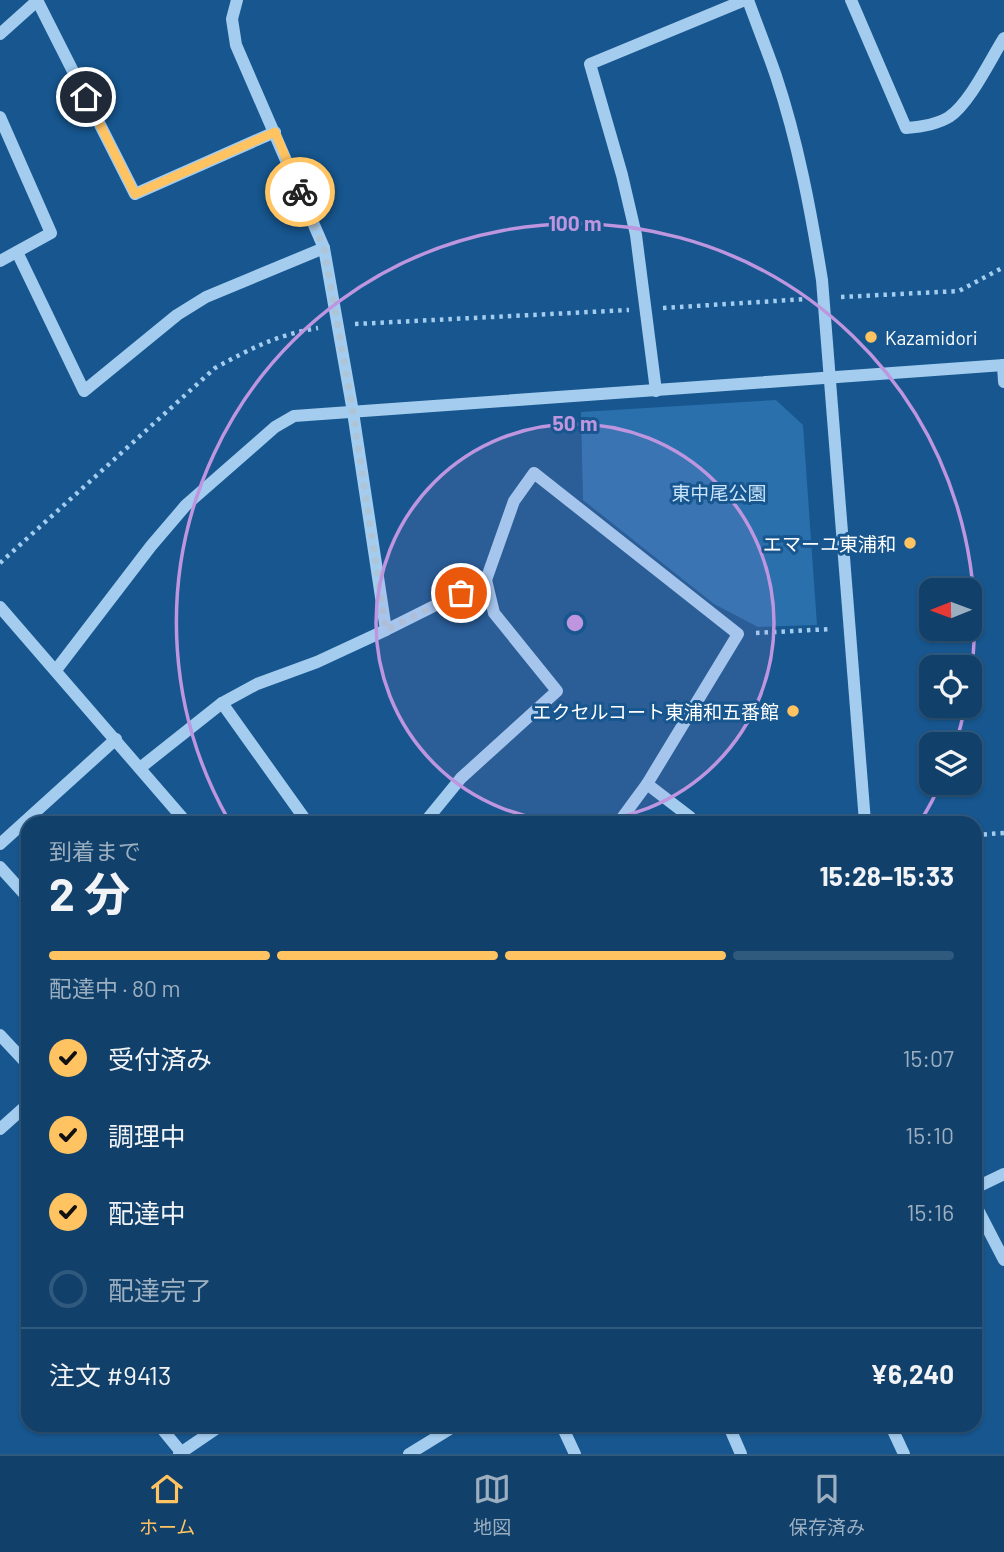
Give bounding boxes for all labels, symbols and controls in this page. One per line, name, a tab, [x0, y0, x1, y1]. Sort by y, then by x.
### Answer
pin	[56, 67, 116, 127]
icon: home	[67, 78, 105, 116]
courier	[265, 157, 335, 227]
icon: bike	[281, 173, 319, 211]
text: 100 m	[548, 210, 602, 235]
place label: Kazamidori	[885, 326, 978, 349]
marker: Kazamidori	[863, 329, 879, 345]
text: 50 m	[552, 410, 598, 435]
park label: 東中尾公園	[671, 481, 767, 504]
place label: エマーユ東浦和	[763, 532, 896, 555]
marker: エマーユ東浦和	[902, 535, 918, 551]
pin	[431, 563, 491, 623]
icon: bag	[442, 574, 480, 612]
north arrow	[919, 578, 982, 640]
map controls	[919, 578, 982, 795]
centre of rings	[563, 611, 587, 635]
button: locate	[919, 655, 982, 718]
place label: エクセルコート東浦和五番館	[532, 700, 779, 723]
marker: エクセルコート東浦和五番館	[785, 703, 801, 719]
button: layers	[919, 732, 982, 795]
text: 到着まで	[49, 837, 141, 865]
text: 15:28–15:33	[820, 860, 954, 891]
text: 2 分	[49, 865, 130, 920]
text: 配達中 · 80 m	[49, 974, 181, 1002]
icon: check	[49, 1039, 87, 1077]
text: 受付済み	[108, 1043, 212, 1074]
text: 15:07	[902, 1044, 954, 1072]
icon: check	[49, 1116, 87, 1154]
text: 調理中	[108, 1120, 186, 1151]
text: 15:10	[905, 1121, 954, 1149]
icon: check	[49, 1193, 87, 1231]
text: 配達中	[108, 1197, 186, 1228]
text: 15:16	[906, 1198, 954, 1226]
text: 配達完了	[108, 1274, 212, 1305]
text: ¥6,240	[870, 1358, 954, 1389]
text: 注文 #9413	[49, 1359, 171, 1390]
tab: ホーム	[139, 1470, 195, 1539]
tab: 地図	[473, 1470, 511, 1539]
tab: 保存済み	[789, 1470, 865, 1539]

